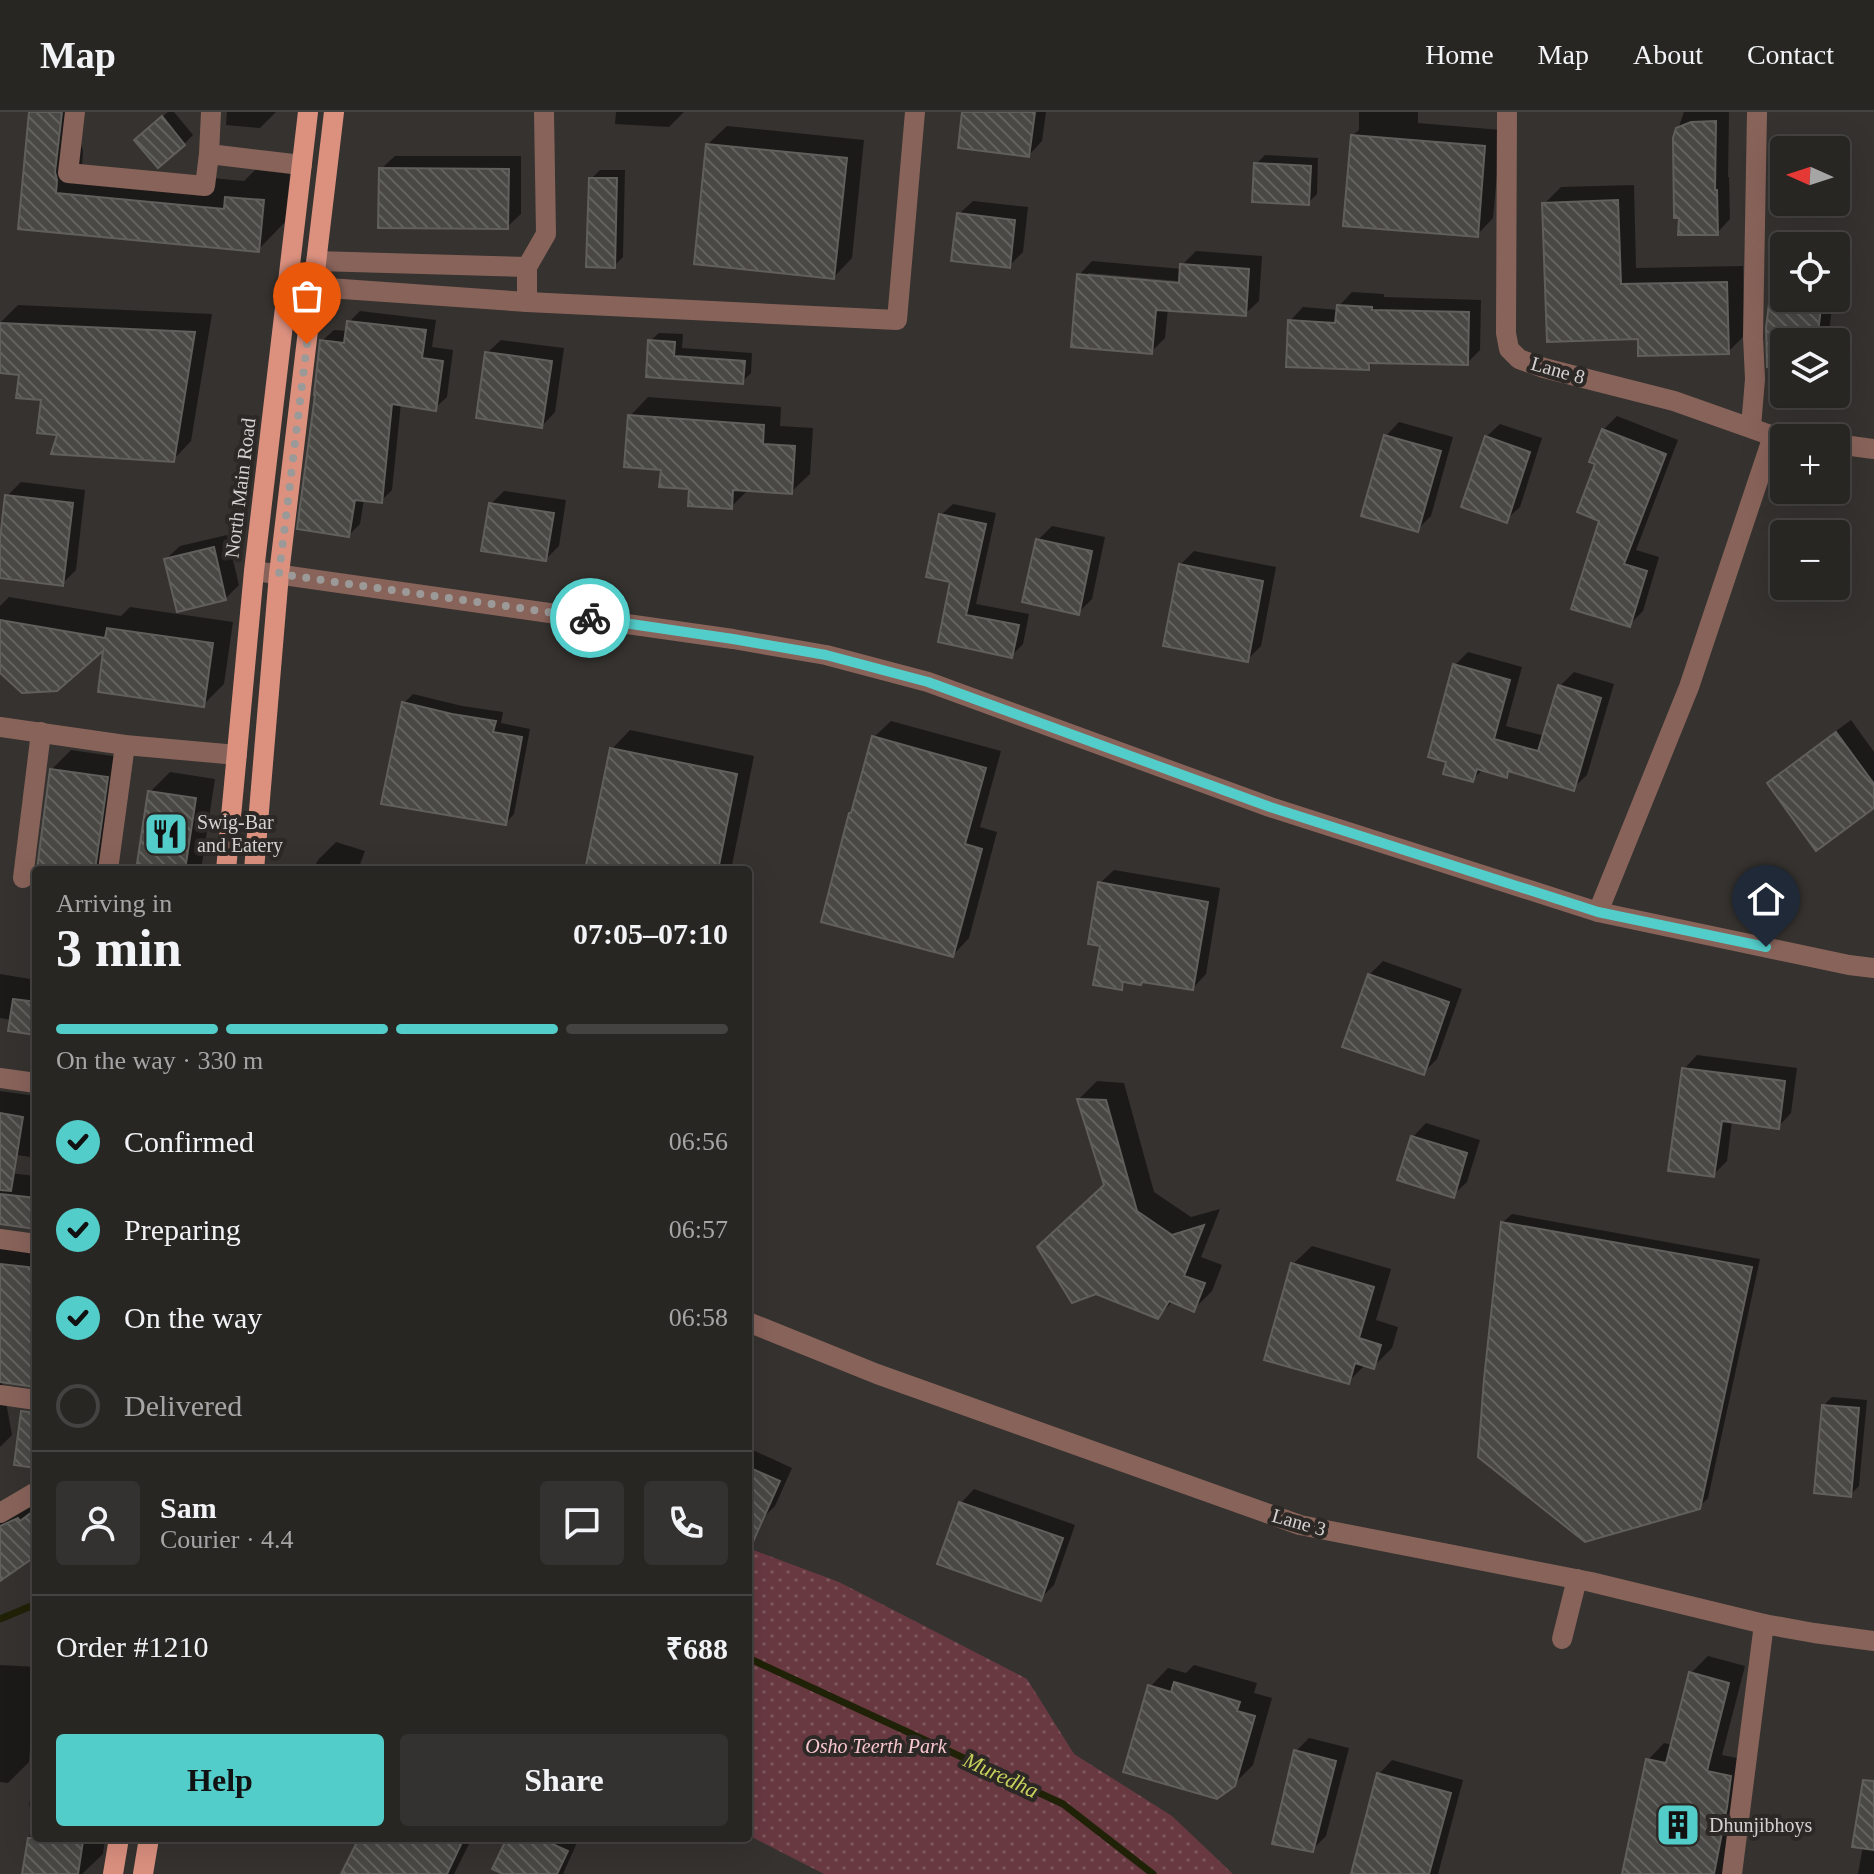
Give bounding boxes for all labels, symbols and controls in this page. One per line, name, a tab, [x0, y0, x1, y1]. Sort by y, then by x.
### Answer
text: Map	[40, 34, 116, 76]
text: Home	[1425, 39, 1494, 70]
text: Map	[1538, 39, 1589, 70]
text: About	[1633, 39, 1703, 70]
text: Contact	[1747, 39, 1834, 70]
north arrow	[1770, 136, 1850, 216]
map controls	[1770, 136, 1850, 600]
button: locate	[1770, 232, 1850, 312]
pin	[273, 262, 341, 344]
icon: bag	[285, 274, 329, 318]
button: layers	[1770, 328, 1850, 408]
street label: Lane 8	[1529, 352, 1587, 388]
street label: North Main Road	[220, 417, 260, 559]
button: +	[1770, 424, 1850, 504]
button: −	[1770, 520, 1850, 600]
courier	[550, 578, 630, 658]
icon: bike	[568, 596, 612, 640]
restaurant icon: Swig-Bar and Eatery	[142, 810, 190, 858]
place label: Swig-Bar and Eatery	[197, 811, 283, 857]
pin	[1732, 865, 1800, 947]
icon: home	[1744, 877, 1788, 921]
text: Arriving in	[56, 889, 172, 918]
text: 07:05–07:10	[573, 917, 728, 950]
text: 3 min	[56, 920, 182, 977]
text: On the way · 330 m	[56, 1046, 263, 1075]
icon: check	[56, 1120, 100, 1164]
text: Confirmed	[124, 1125, 254, 1158]
text: 06:56	[669, 1127, 728, 1156]
icon: check	[56, 1208, 100, 1252]
text: Preparing	[124, 1213, 241, 1246]
text: 06:57	[669, 1215, 728, 1244]
icon: check	[56, 1296, 100, 1340]
text: On the way	[124, 1301, 262, 1334]
text: 06:58	[669, 1303, 728, 1332]
text: Delivered	[124, 1389, 242, 1422]
button: person	[56, 1481, 140, 1565]
button: chat	[540, 1481, 624, 1565]
button: phone	[644, 1481, 728, 1565]
text: Sam	[160, 1491, 217, 1524]
street label: Lane 3	[1270, 1504, 1328, 1540]
text: Courier · 4.4	[160, 1525, 294, 1554]
text: Order #1210	[56, 1630, 208, 1663]
text: ₹688	[666, 1632, 728, 1665]
button: Help	[56, 1734, 384, 1826]
button: Share	[400, 1734, 728, 1826]
park label: Osho Teerth Park	[805, 1735, 948, 1757]
water label: Muredha	[959, 1746, 1042, 1803]
building icon: Dhunjibhoys	[1654, 1801, 1702, 1849]
place label: Dhunjibhoys	[1709, 1814, 1813, 1837]

